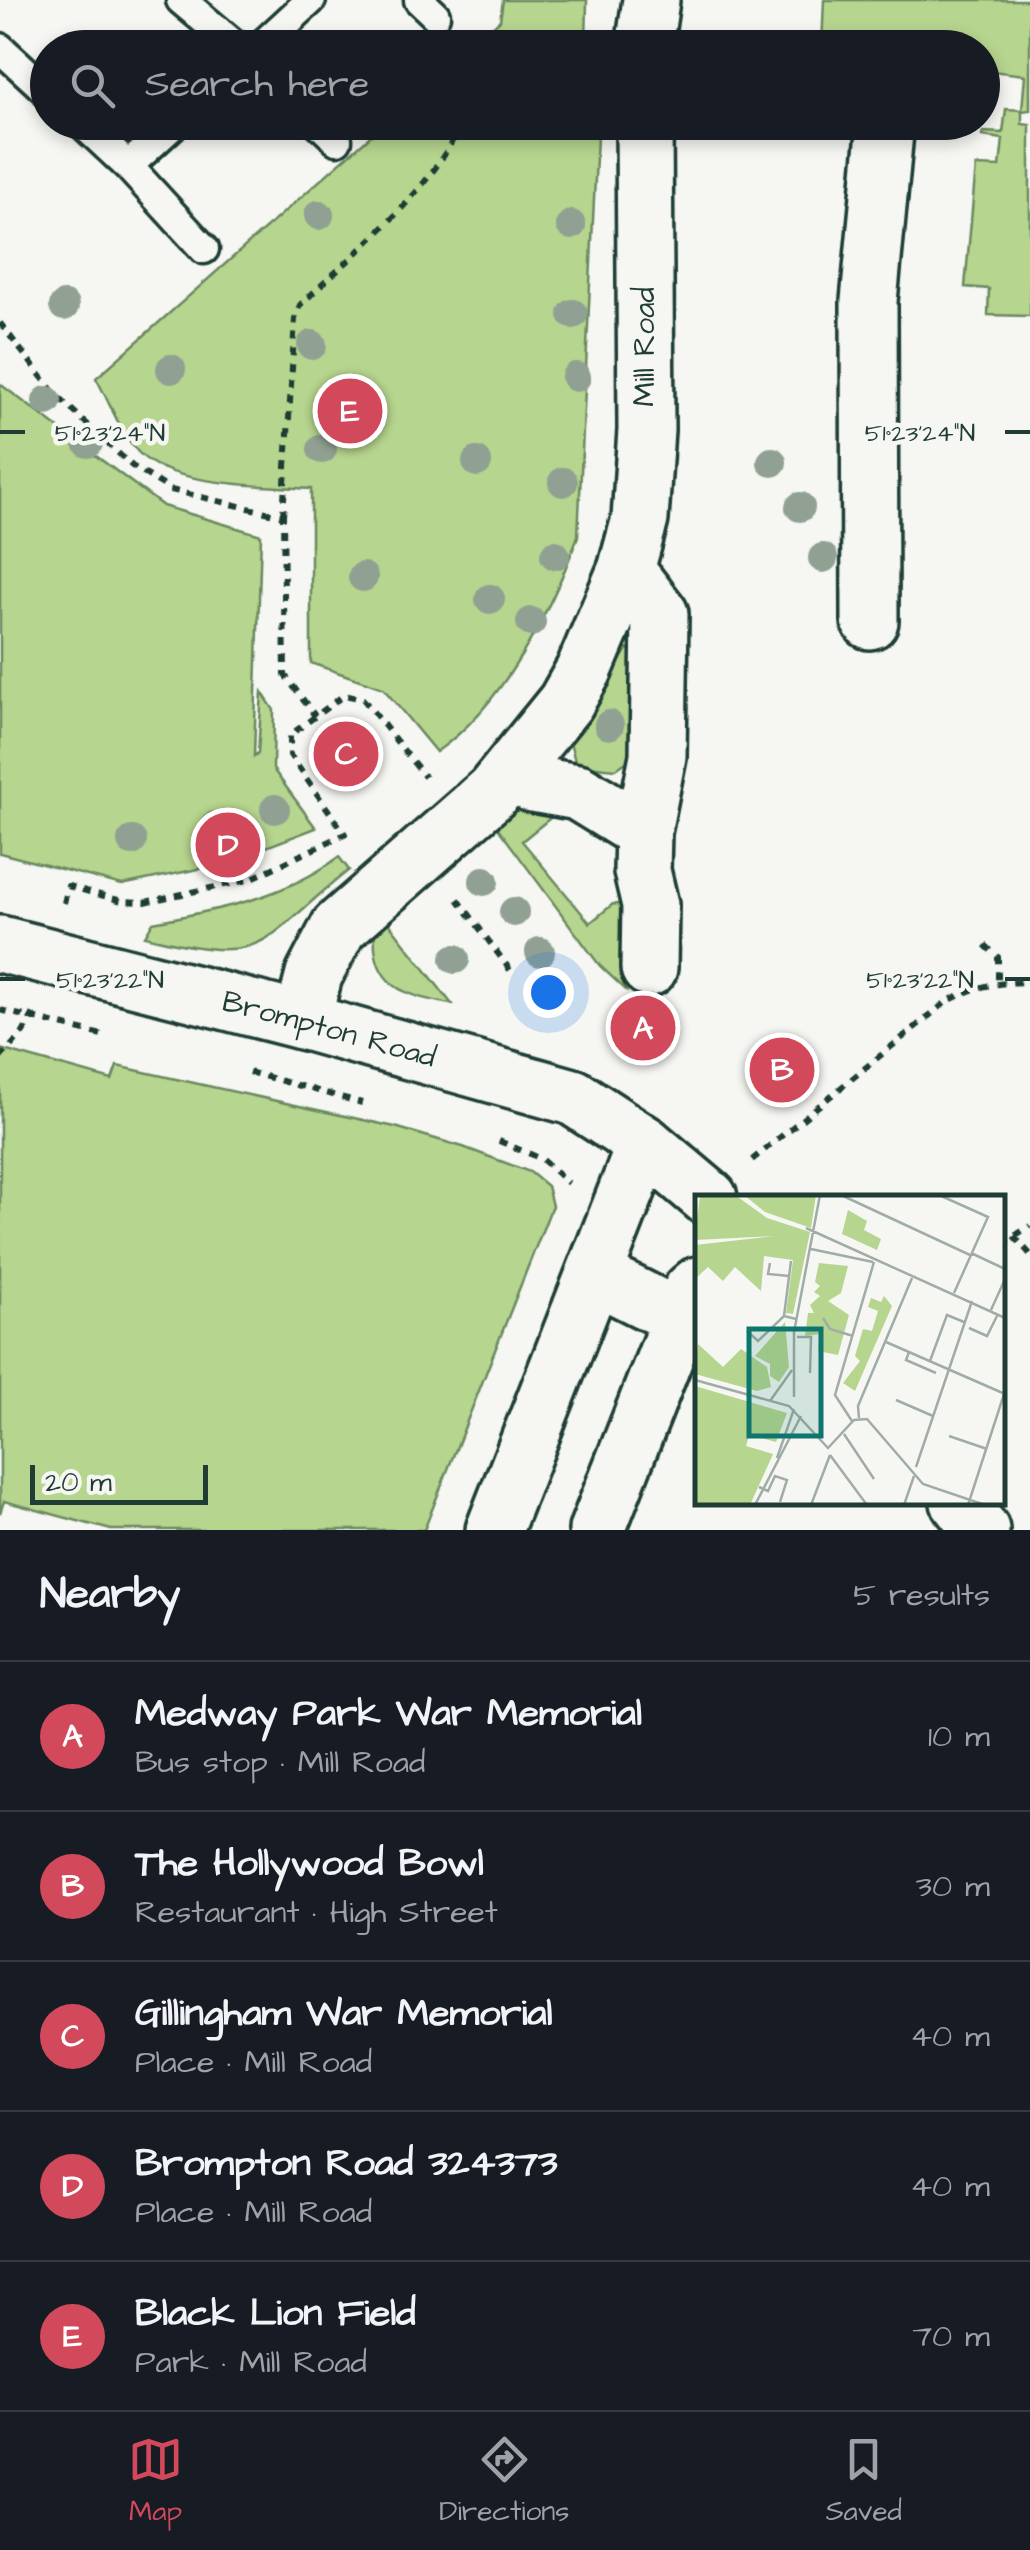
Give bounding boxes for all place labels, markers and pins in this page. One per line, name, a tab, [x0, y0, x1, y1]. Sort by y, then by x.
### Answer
pin: E	[318, 374, 382, 448]
pin: C	[314, 716, 378, 792]
pin: D	[196, 808, 260, 882]
pin: A	[610, 990, 676, 1066]
pin: B	[750, 1032, 814, 1108]

